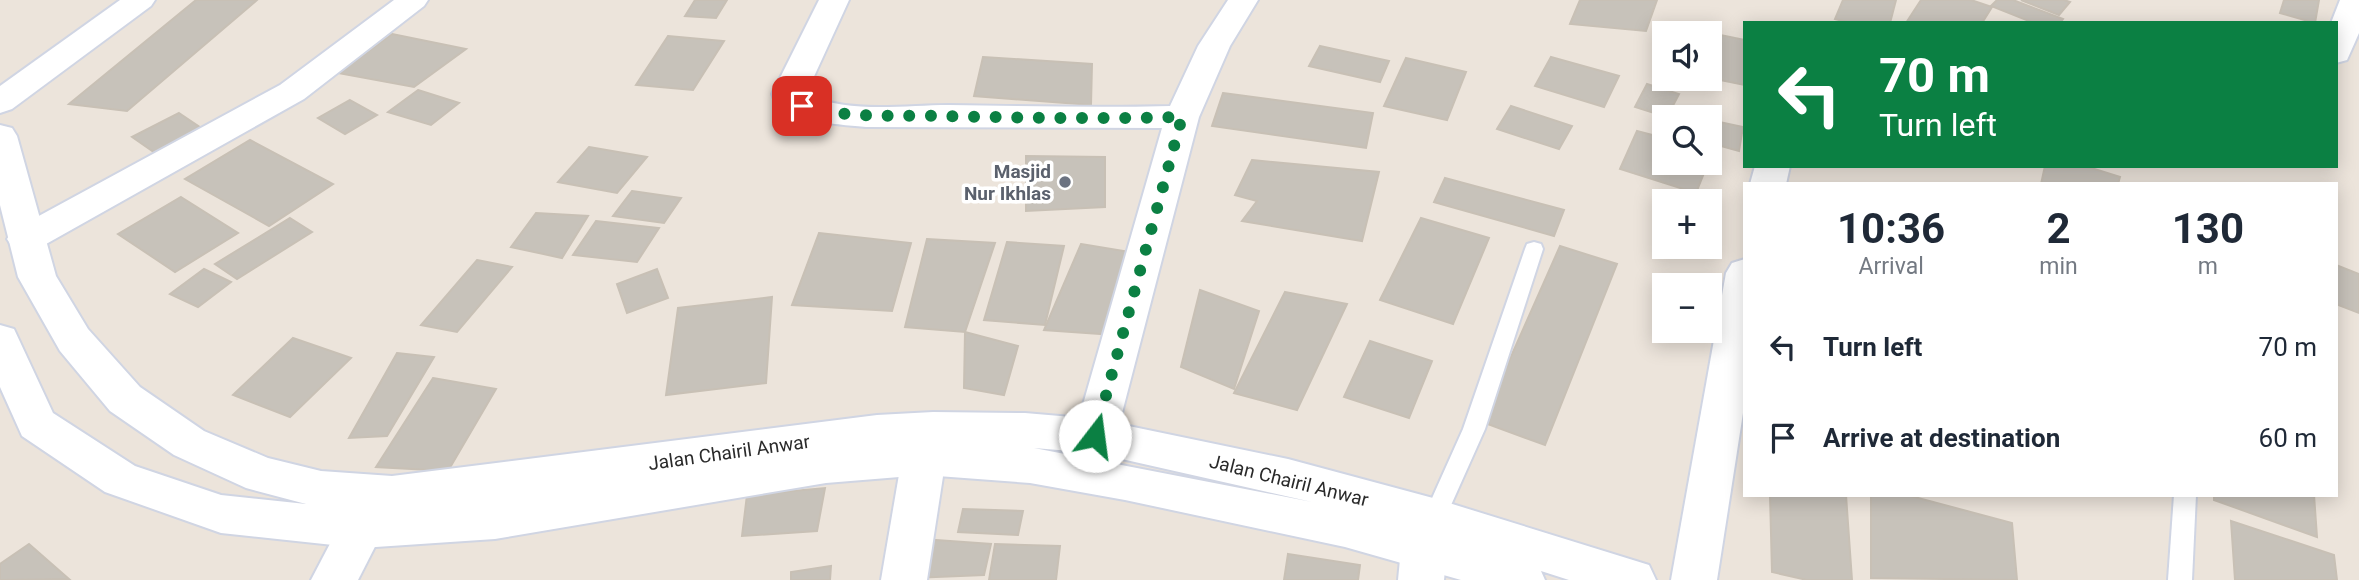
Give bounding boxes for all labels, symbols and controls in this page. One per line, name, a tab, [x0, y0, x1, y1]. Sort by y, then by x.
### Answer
map controls	[1652, 21, 1722, 343]
button: sound	[1652, 21, 1722, 91]
text: 70 m	[1879, 47, 1990, 104]
icon: left	[1764, 49, 1855, 140]
pin	[772, 76, 832, 136]
icon: arrive	[783, 87, 821, 125]
button: search	[1652, 105, 1722, 175]
text: Turn left	[1879, 106, 1997, 144]
place label: Masjid Nur Ikhlas	[964, 160, 1051, 205]
marker: Masjid Nur Ikhlas	[1057, 174, 1073, 190]
button: +	[1652, 189, 1722, 259]
text: 10:36	[1837, 204, 1945, 253]
text: 2	[2046, 204, 2071, 253]
text: 130	[2172, 204, 2244, 253]
text: Arrival	[1858, 253, 1924, 280]
text: min	[2039, 253, 2078, 280]
text: m	[2198, 253, 2218, 280]
button: −	[1652, 273, 1722, 343]
icon: left	[1764, 328, 1802, 366]
text: Turn left	[1823, 332, 1922, 362]
text: 70 m	[2259, 332, 2317, 362]
position arrow	[1058, 399, 1132, 473]
icon: arrive	[1764, 419, 1802, 457]
text: Arrive at destination	[1823, 423, 2060, 453]
text: 60 m	[2259, 423, 2317, 453]
street label: Jalan Chairil Anwar	[647, 430, 812, 475]
street label: Jalan Chairil Anwar	[1207, 450, 1371, 512]

